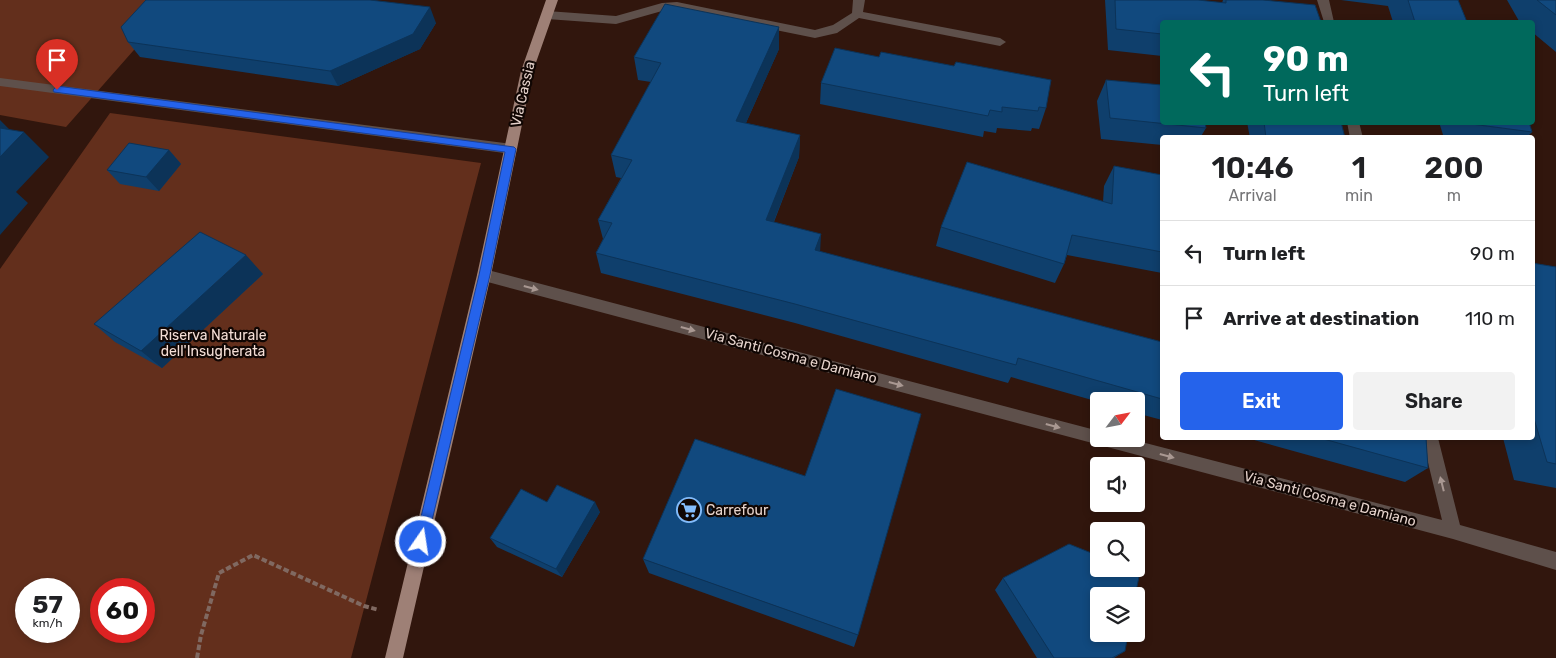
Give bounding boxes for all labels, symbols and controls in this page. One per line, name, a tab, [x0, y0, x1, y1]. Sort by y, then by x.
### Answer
text: 90 m	[1263, 38, 1349, 80]
pin	[36, 39, 78, 90]
icon: left	[1180, 40, 1245, 105]
icon: arrive	[43, 46, 71, 74]
street label: Via Cassia	[507, 60, 539, 128]
text: Turn left	[1263, 80, 1349, 107]
text: 10:46	[1212, 150, 1294, 186]
text: 1	[1352, 150, 1366, 186]
text: 200	[1424, 150, 1483, 186]
text: Arrival	[1229, 186, 1277, 205]
text: min	[1345, 186, 1373, 205]
text: m	[1447, 186, 1461, 205]
icon: left	[1180, 239, 1208, 267]
text: Turn left	[1223, 242, 1305, 265]
text: 90 m	[1470, 242, 1515, 265]
one-way arrow	[524, 284, 539, 292]
icon: arrive	[1180, 304, 1208, 332]
text: Arrive at destination	[1223, 307, 1419, 330]
text: 110 m	[1465, 307, 1515, 330]
one-way arrow	[681, 325, 696, 333]
street label: Via Santi Cosma e Damiano	[703, 325, 879, 387]
park label: Riserva Naturale dell'Insugherata	[160, 327, 267, 360]
button: Exit	[1180, 372, 1343, 430]
button: Share	[1353, 372, 1515, 430]
one-way arrow	[889, 380, 904, 388]
north arrow	[1090, 392, 1145, 448]
map controls	[1090, 392, 1145, 642]
one-way arrow	[1046, 422, 1061, 430]
one-way arrow	[1160, 452, 1175, 460]
button: sound	[1090, 457, 1145, 512]
street label: Via Santi Cosma e Damiano	[1242, 468, 1418, 530]
one-way arrow	[1438, 477, 1446, 492]
supermarket icon: Carrefour	[676, 497, 702, 523]
place label: Carrefour	[706, 502, 769, 519]
position arrow	[394, 515, 446, 567]
button: search	[1090, 522, 1145, 577]
speed limit sign: 60	[90, 578, 155, 643]
button: layers	[1090, 587, 1145, 642]
text: 57	[32, 590, 63, 619]
text: km/h	[33, 616, 62, 630]

